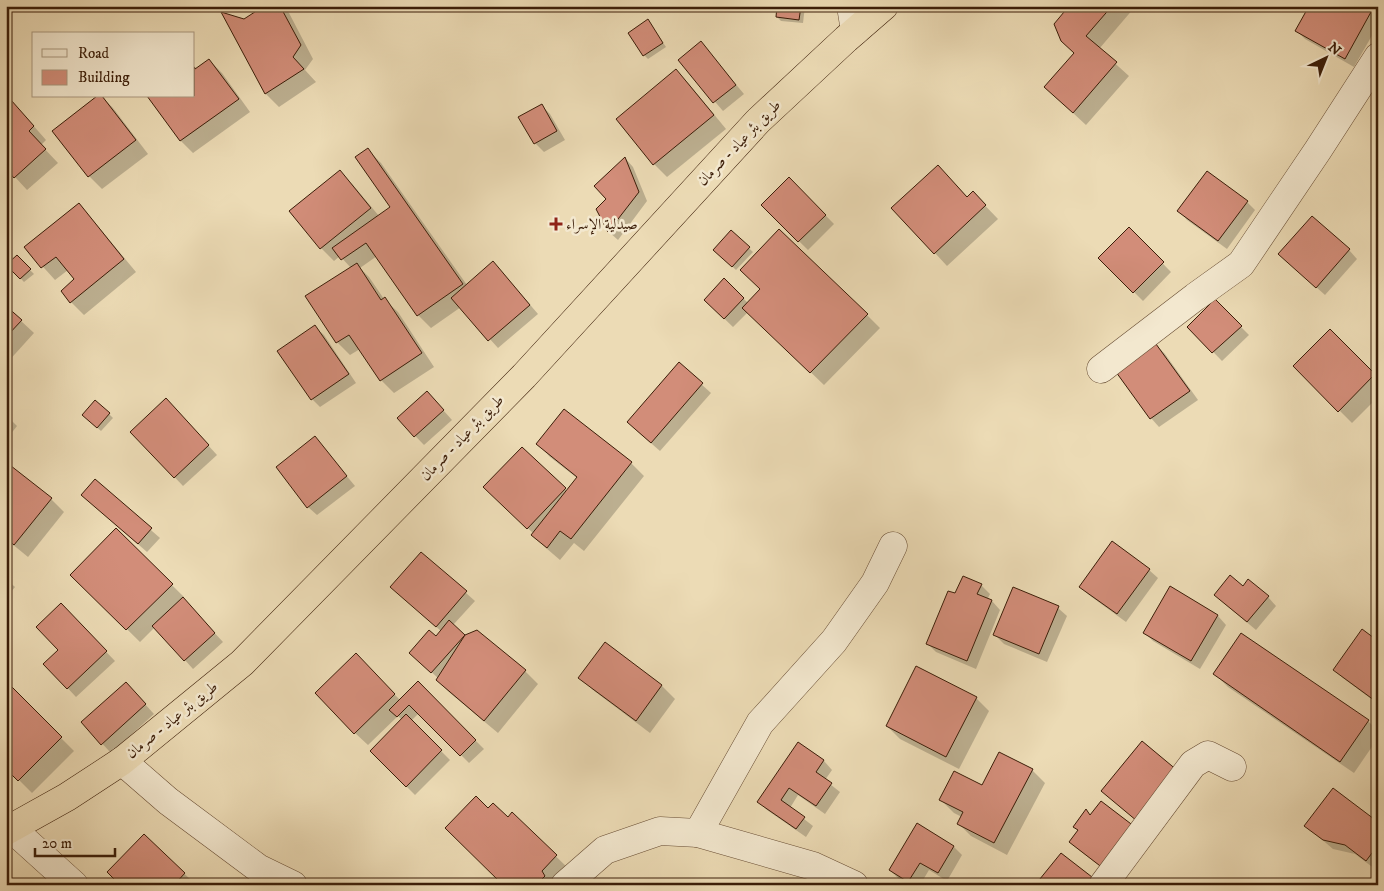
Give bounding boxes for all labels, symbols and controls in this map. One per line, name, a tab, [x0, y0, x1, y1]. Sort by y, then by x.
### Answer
legend	[32, 32, 195, 98]
north arrow	[1302, 32, 1352, 82]
text: N	[1324, 39, 1345, 60]
text: Road	[78, 44, 110, 63]
text: Building	[78, 68, 130, 87]
street label: طريق بئر عياد - صرمان	[693, 96, 785, 190]
place label: صيدلية الإسراء	[566, 215, 638, 235]
marker: صيدلية الإسراء	[550, 218, 562, 230]
street label: طريق بئر عياد - صرمان	[416, 391, 508, 485]
street label: طريق بئر عياد - صرمان	[122, 677, 222, 763]
scale bar	[35, 826, 115, 858]
text: 20 m	[42, 834, 72, 853]

